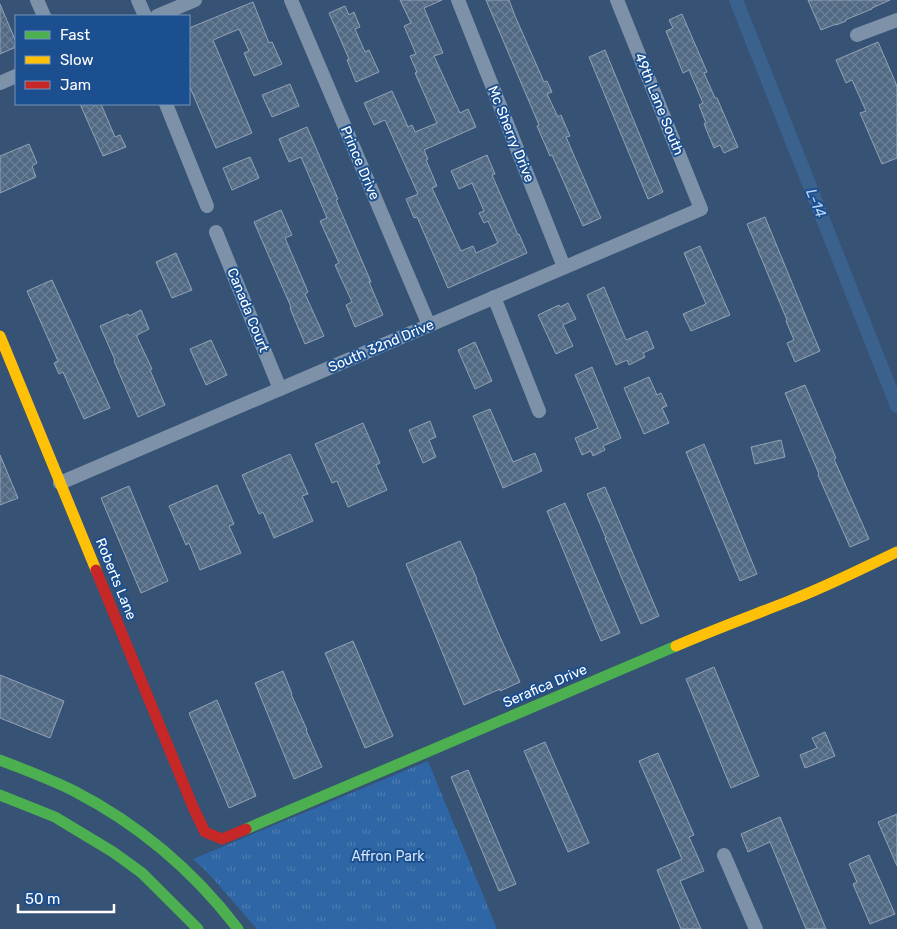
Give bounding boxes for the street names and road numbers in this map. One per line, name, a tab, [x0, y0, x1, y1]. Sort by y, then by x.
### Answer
street label: 49th Lane South	[631, 50, 687, 158]
street label: Mc Sherry Drive	[484, 83, 538, 185]
street label: Prince Drive	[337, 123, 383, 203]
street label: Canada Court	[223, 265, 273, 355]
street label: South 32nd Drive	[326, 316, 437, 376]
street label: Roberts Lane	[92, 536, 140, 622]
street label: Serafica Drive	[500, 661, 590, 711]

